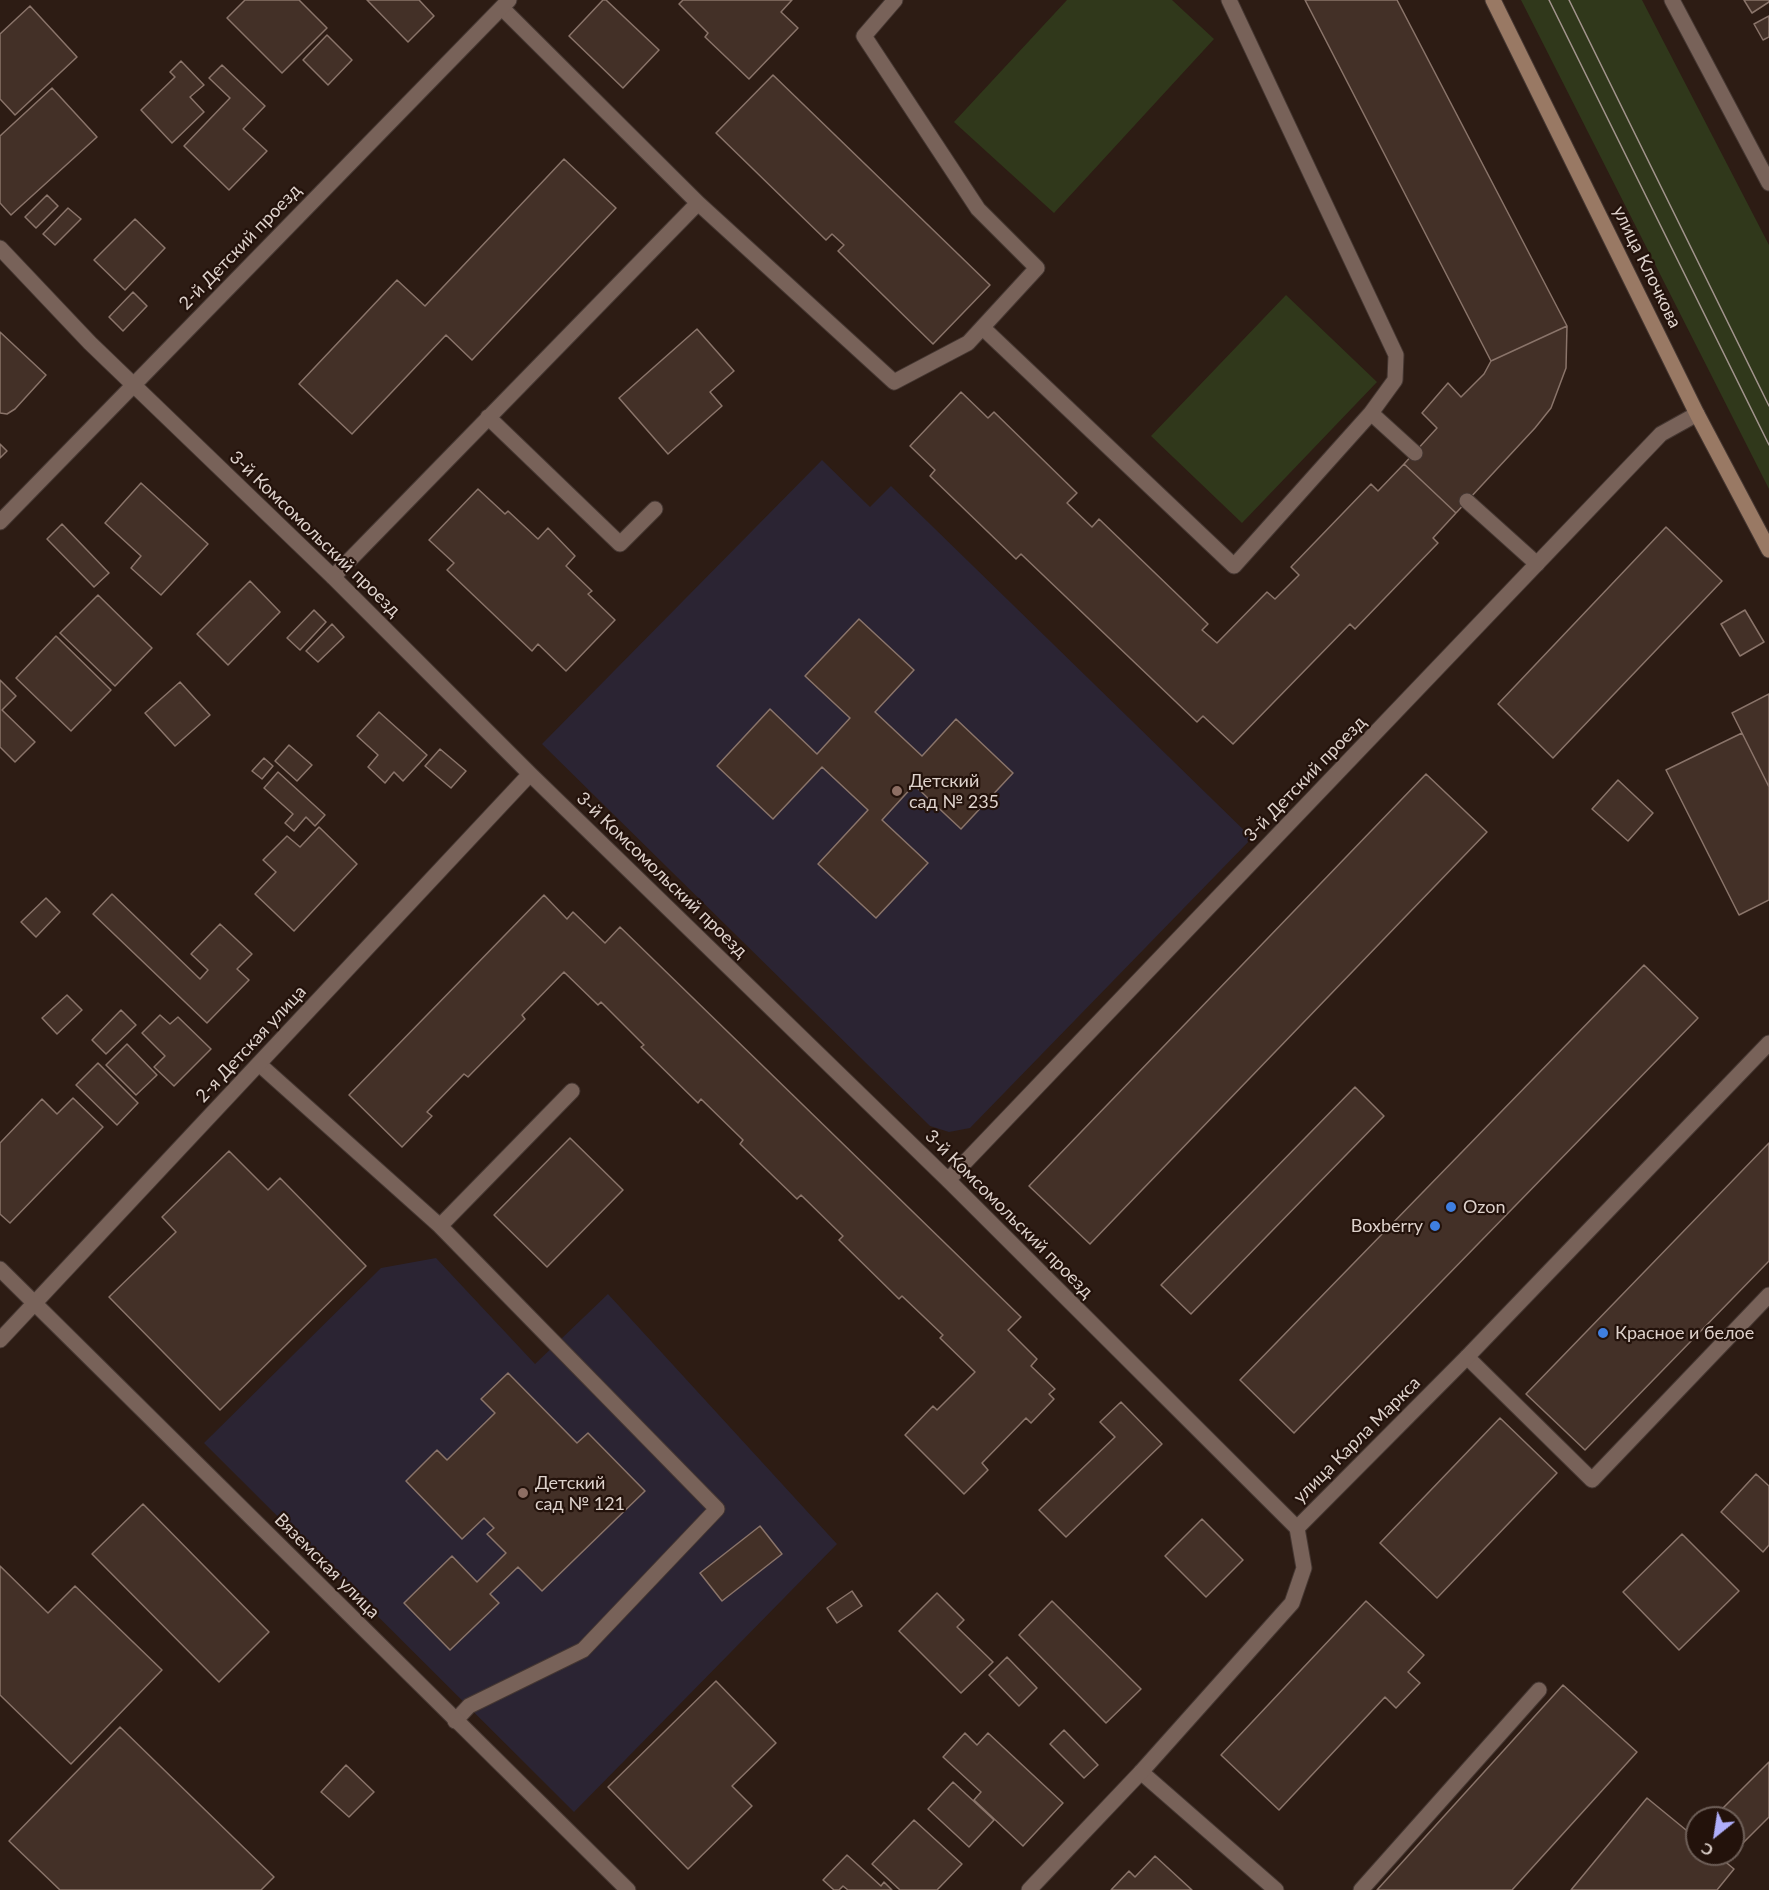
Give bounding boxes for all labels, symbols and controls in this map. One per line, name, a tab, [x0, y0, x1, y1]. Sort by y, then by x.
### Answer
street label: 2-й Детский проезд	[175, 180, 305, 314]
street label: улица Клочкова	[1608, 203, 1686, 331]
street label: 3-й Комсомольский проезд	[225, 447, 405, 621]
street label: 3-й Детский проезд	[1240, 712, 1370, 846]
place label: Детский сад № 235	[909, 770, 999, 812]
marker: Детский сад № 235	[890, 784, 904, 798]
street label: 3-й Комсомольский проезд	[572, 788, 752, 962]
street label: 2-я Детская улица	[191, 981, 311, 1107]
street label: 3-й Комсомольский проезд	[920, 1125, 1098, 1303]
place label: Ozon	[1463, 1196, 1505, 1218]
marker: Ozon	[1444, 1200, 1458, 1214]
place label: Boxberry	[1351, 1215, 1423, 1237]
marker: Boxberry	[1428, 1219, 1442, 1233]
place label: Красное и белое	[1615, 1322, 1754, 1344]
marker: Красное и белое	[1596, 1326, 1610, 1340]
street label: улица Карла Маркса	[1289, 1372, 1425, 1508]
place label: Детский сад № 121	[535, 1472, 625, 1514]
marker: Детский сад № 121	[516, 1486, 530, 1500]
street label: Вяземская улица	[270, 1509, 384, 1623]
north arrow	[1685, 1806, 1745, 1866]
text: С	[1697, 1839, 1716, 1861]

